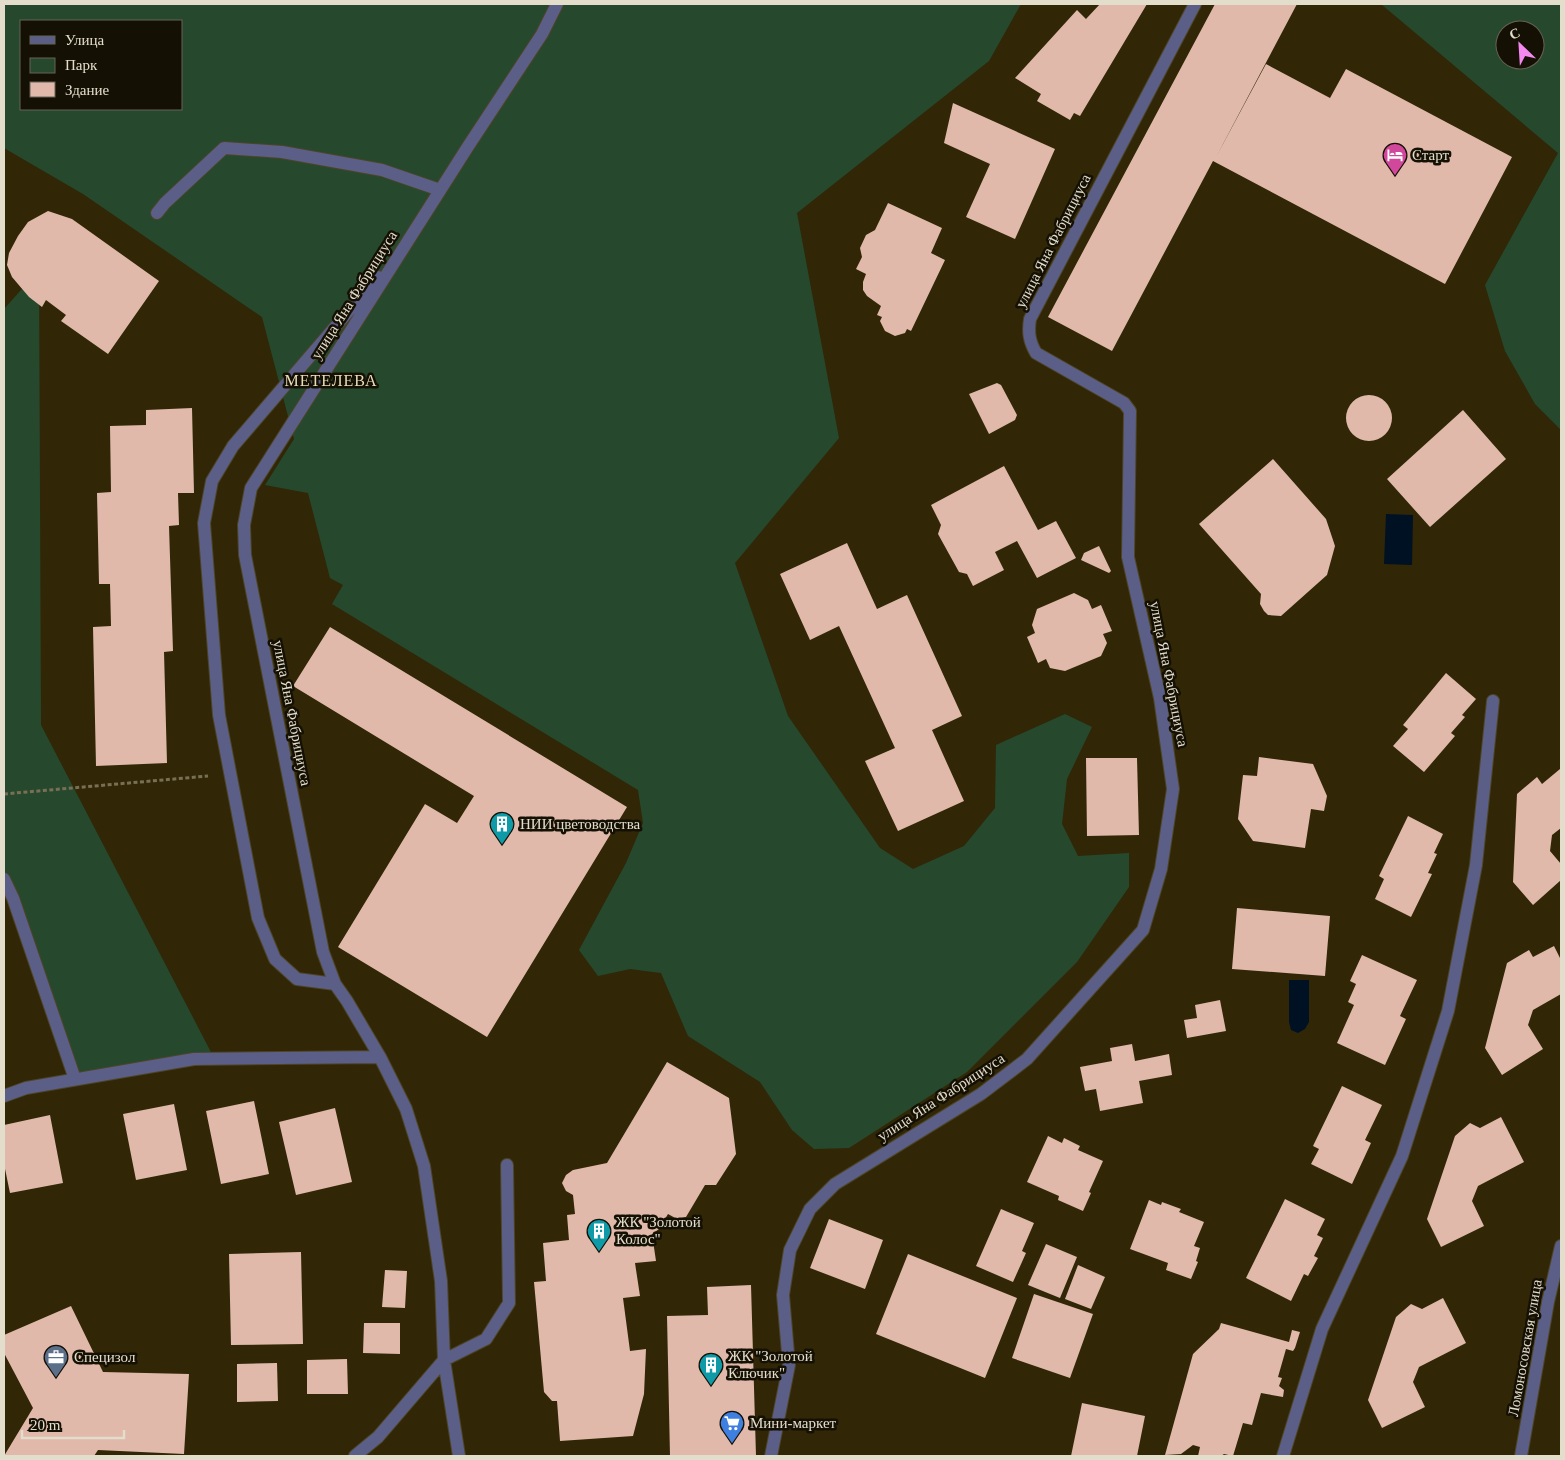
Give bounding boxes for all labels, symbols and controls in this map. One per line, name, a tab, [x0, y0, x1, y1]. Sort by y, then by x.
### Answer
legend	[20, 20, 182, 110]
north arrow	[1495, 20, 1545, 70]
text: С	[1507, 25, 1522, 43]
text: Улица	[65, 32, 104, 48]
text: Парк	[65, 57, 98, 73]
text: Здание	[65, 82, 109, 98]
hotel icon: Старт	[1382, 142, 1408, 176]
place label: Старт	[1412, 147, 1450, 163]
street label: улица Яна Фабрициуса	[1012, 171, 1094, 311]
street label: улица Яна Фабрициуса	[308, 228, 400, 362]
district label: МЕТЕЛЕВА	[284, 372, 378, 389]
street label: улица Яна Фабрициуса	[1147, 600, 1191, 748]
street label: улица Яна Фабрициуса	[270, 639, 314, 787]
building icon: НИИ цветоводства	[489, 811, 515, 845]
place label: НИИ цветоводства	[520, 816, 641, 832]
street label: улица Яна Фабрициуса	[875, 1050, 1008, 1144]
place label: ЖК "Золотой Колос"	[616, 1214, 701, 1247]
building icon: ЖК "Золотой Колос"	[586, 1218, 612, 1252]
street label: Ломоносовская улица	[1505, 1278, 1545, 1418]
office icon: Специзол	[43, 1344, 69, 1378]
place label: ЖК "Золотой Ключик"	[728, 1348, 813, 1381]
place label: Специзол	[74, 1349, 136, 1365]
building icon: ЖК "Золотой Ключик"	[698, 1352, 724, 1386]
scale bar	[22, 1408, 125, 1440]
supermarket icon: Мини-маркет	[719, 1410, 745, 1444]
place label: Мини-маркет	[750, 1415, 837, 1431]
text: 20 m	[30, 1417, 61, 1433]

